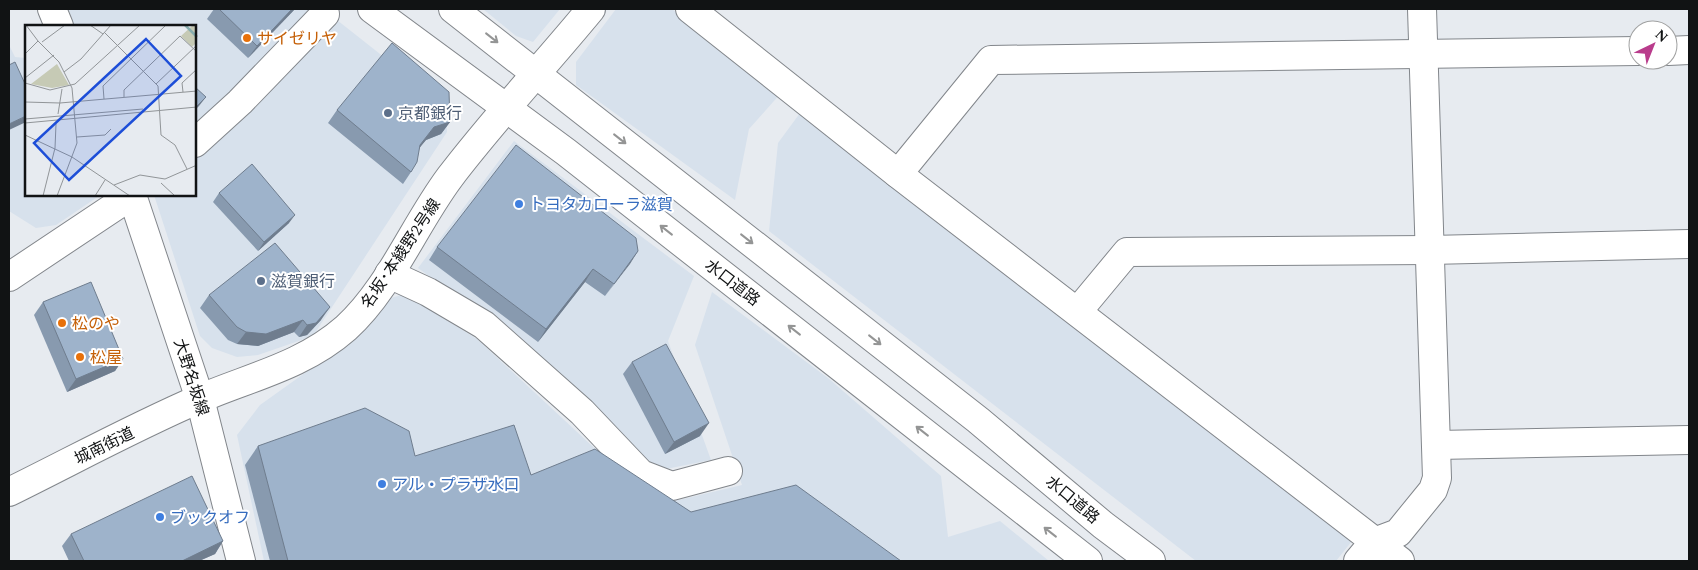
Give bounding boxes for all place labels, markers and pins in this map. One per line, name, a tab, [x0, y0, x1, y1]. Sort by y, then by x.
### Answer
place label: サイゼリヤ	[257, 27, 337, 51]
marker: サイゼリヤ	[241, 32, 253, 44]
place label: 京都銀行	[398, 102, 462, 126]
marker: 京都銀行	[382, 107, 394, 119]
place label: トヨタカローラ滋賀	[529, 193, 673, 217]
marker: トヨタカローラ滋賀	[513, 198, 525, 210]
place label: 滋賀銀行	[271, 270, 335, 294]
marker: 滋賀銀行	[255, 275, 267, 287]
place label: 松のや	[72, 312, 120, 336]
marker: 松のや	[56, 317, 68, 329]
place label: 松屋	[90, 346, 122, 370]
marker: 松屋	[74, 351, 86, 363]
place label: アル・プラザ水口	[392, 473, 520, 497]
marker: アル・プラザ水口	[376, 478, 388, 490]
place label: ブックオフ	[170, 506, 250, 530]
marker: ブックオフ	[154, 511, 166, 523]

